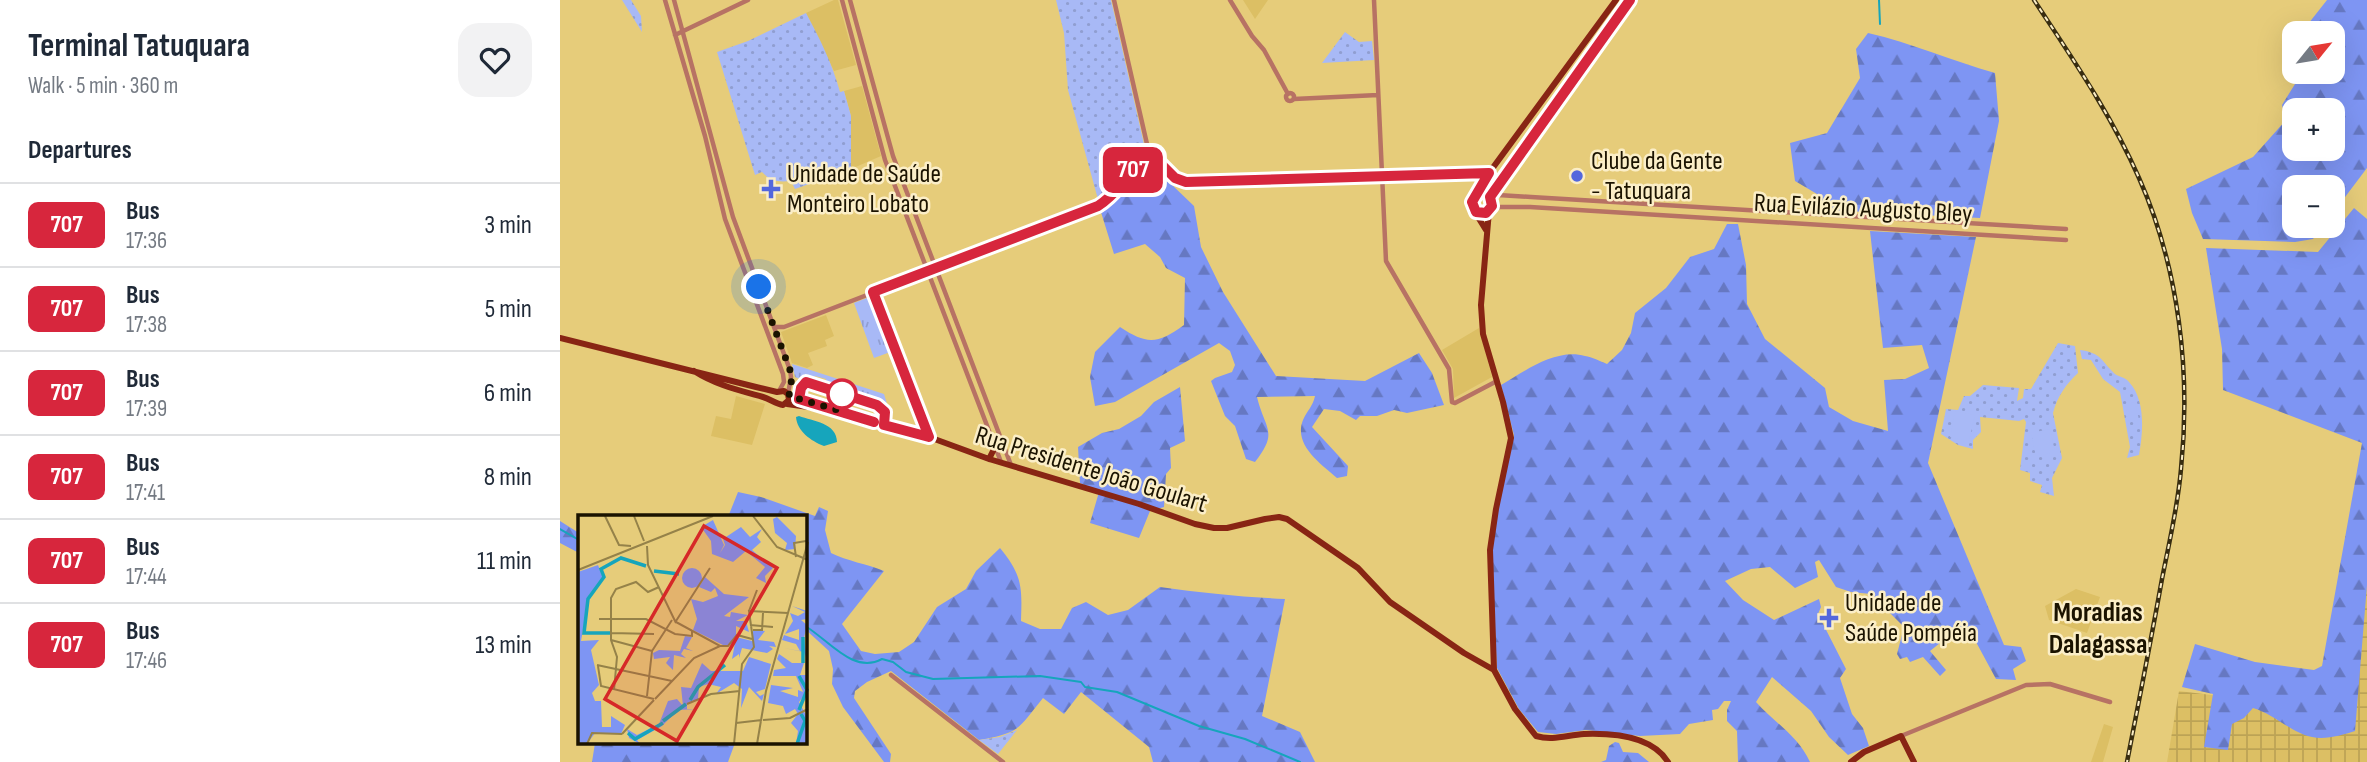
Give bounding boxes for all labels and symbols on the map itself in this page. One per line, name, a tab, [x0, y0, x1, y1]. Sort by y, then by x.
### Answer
north arrow	[2282, 21, 2345, 84]
place label: Clube da Gente - Tatuquara	[1591, 146, 1723, 207]
line badge: 707	[1093, 147, 1173, 193]
place label: Unidade de Saúde Monteiro Lobato	[787, 159, 941, 220]
marker: Clube da Gente - Tatuquara	[1569, 168, 1585, 184]
marker: Unidade de Saúde Monteiro Lobato	[761, 179, 781, 199]
street label: Rua Evilázio Augusto Bley	[1753, 188, 1973, 230]
your location	[741, 269, 776, 304]
unlabelled marker	[827, 379, 857, 409]
street label: Rua Presidente João Goulart	[971, 420, 1211, 520]
inset map	[578, 515, 807, 744]
place label: Unidade de Saúde Pompéia	[1845, 588, 1977, 649]
district label: Moradias Dalagassa	[2049, 596, 2147, 661]
marker: Unidade de Saúde Pompéia	[1819, 608, 1839, 628]

